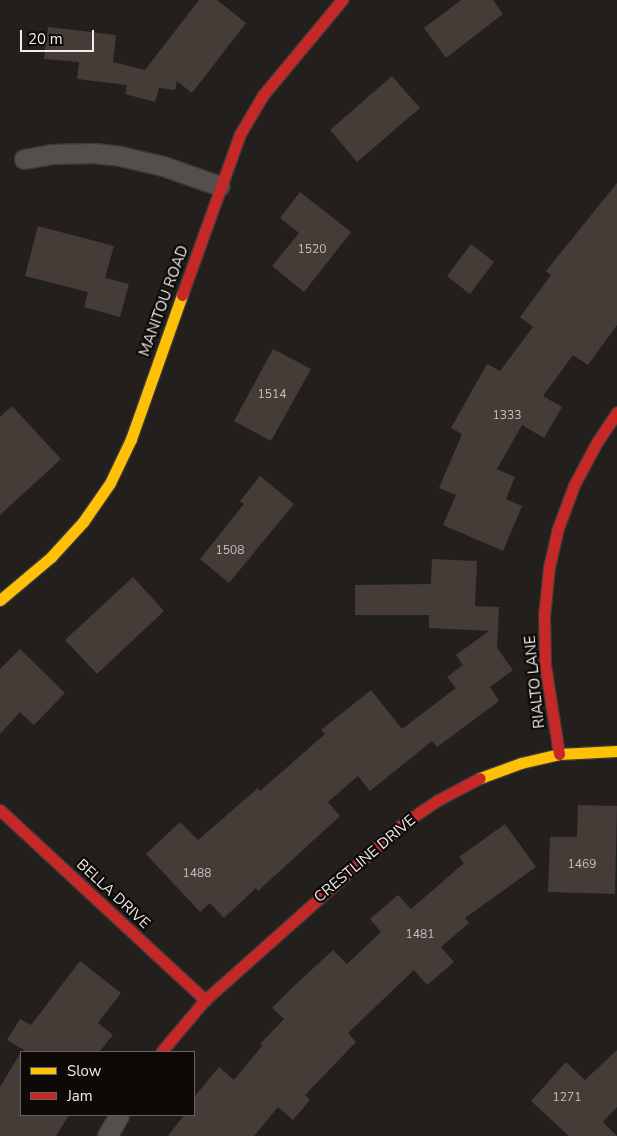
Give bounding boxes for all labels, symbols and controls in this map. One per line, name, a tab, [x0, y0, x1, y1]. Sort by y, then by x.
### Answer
scale bar	[22, 20, 96, 52]
text: 20 m	[28, 29, 63, 49]
street label: MANITOU ROAD	[136, 243, 192, 359]
house number: 1520	[298, 243, 326, 257]
house number: 1514	[258, 388, 286, 402]
house number: 1333	[493, 409, 521, 423]
house number: 1508	[216, 544, 244, 558]
street label: RIALTO LANE	[521, 635, 549, 729]
street label: CRESTLINE DRIVE	[311, 811, 419, 907]
street label: BELLA DRIVE	[73, 855, 153, 933]
house number: 1469	[568, 858, 596, 872]
house number: 1488	[183, 867, 211, 881]
house number: 1481	[406, 928, 434, 942]
legend	[20, 1051, 195, 1116]
text: Slow	[67, 1061, 101, 1081]
text: Jam	[67, 1086, 93, 1106]
house number: 1271	[553, 1091, 581, 1105]

